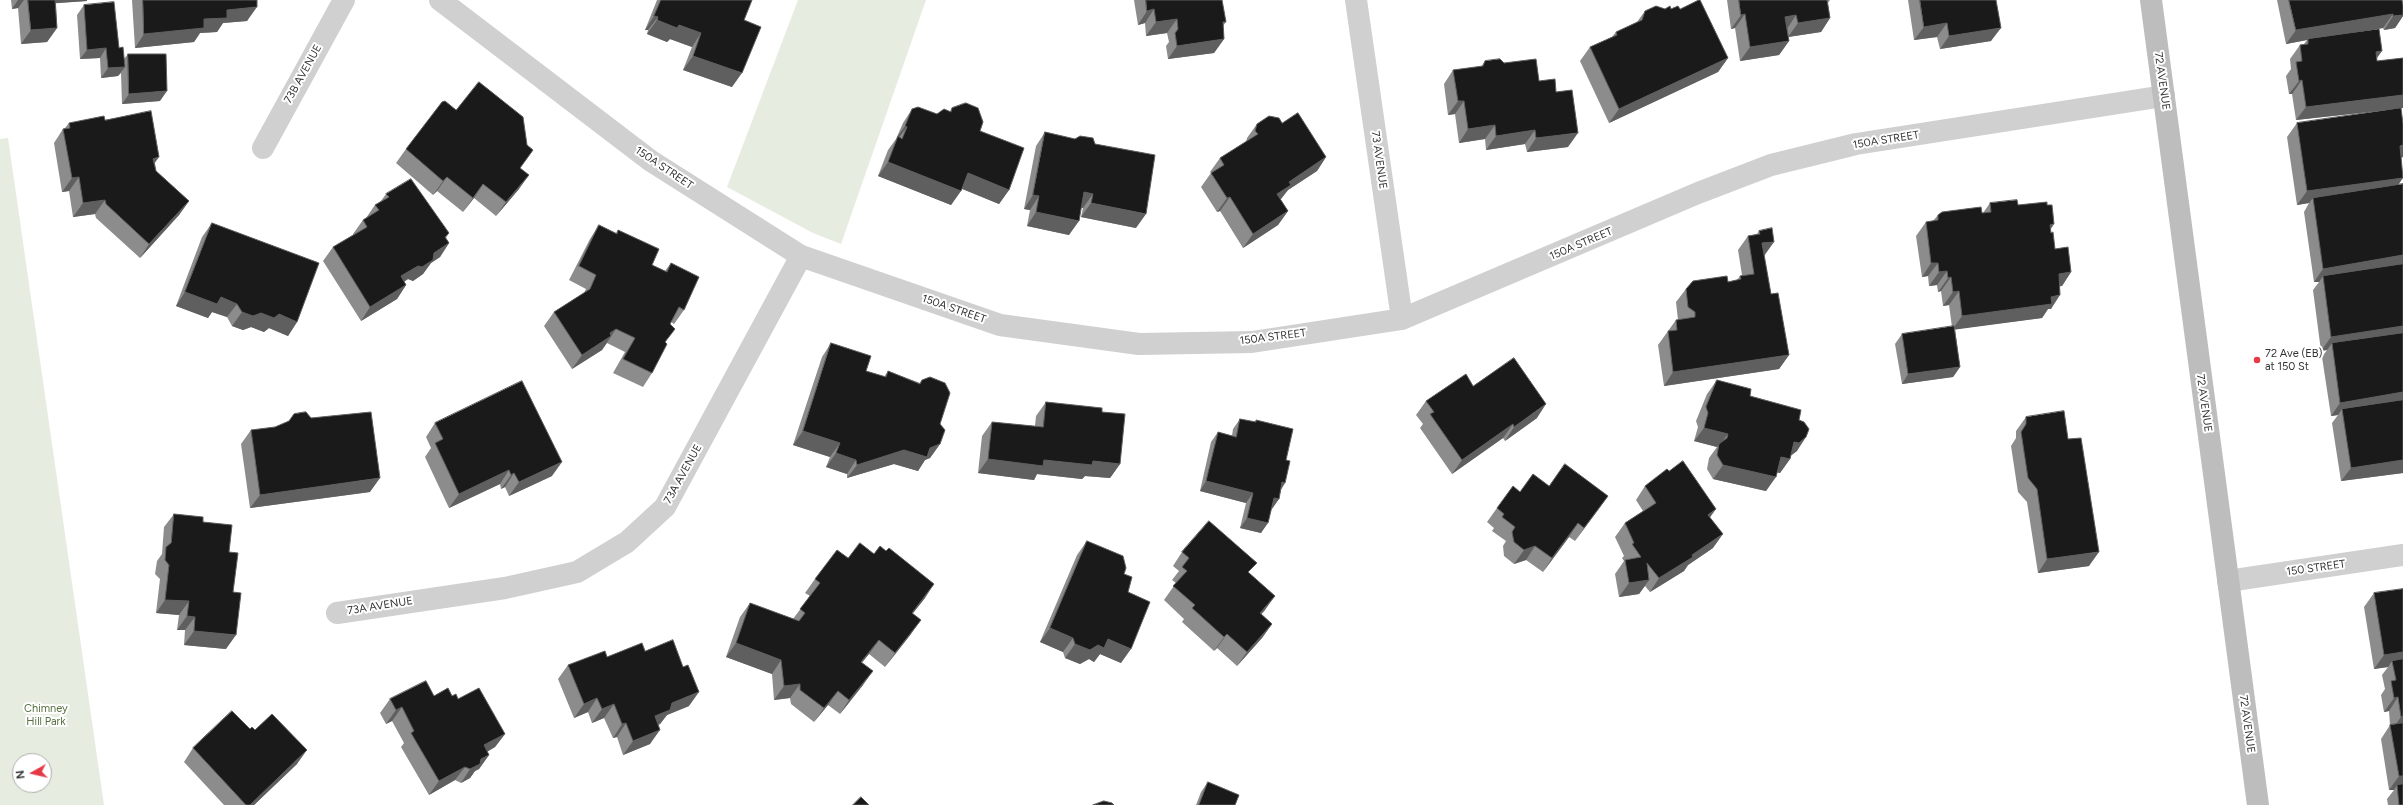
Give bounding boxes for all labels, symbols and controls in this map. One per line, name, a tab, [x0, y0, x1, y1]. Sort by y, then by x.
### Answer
street label: 73B AVENUE	[281, 42, 325, 106]
street label: 72 AVENUE	[2151, 51, 2173, 111]
street label: 150A STREET	[1852, 128, 1920, 152]
street label: 73 AVENUE	[1368, 130, 1390, 190]
street label: 150A STREET	[633, 144, 695, 192]
street label: 150A STREET	[1548, 225, 1614, 263]
street label: 150A STREET	[920, 292, 988, 326]
street label: 150A STREET	[1239, 326, 1307, 348]
place label: 72 Ave (EB) at 150 St	[2265, 347, 2322, 373]
marker: 72 Ave (EB) at 150 St	[2252, 355, 2262, 365]
street label: 72 AVENUE	[2193, 373, 2215, 433]
street label: 73A AVENUE	[661, 442, 705, 506]
street label: 150 STREET	[2286, 557, 2346, 579]
street label: 73A AVENUE	[346, 594, 414, 618]
street label: 72 AVENUE	[2236, 694, 2258, 754]
park label: Chimney Hill Park	[24, 702, 68, 728]
north arrow	[12, 753, 52, 793]
text: N	[14, 769, 28, 780]

